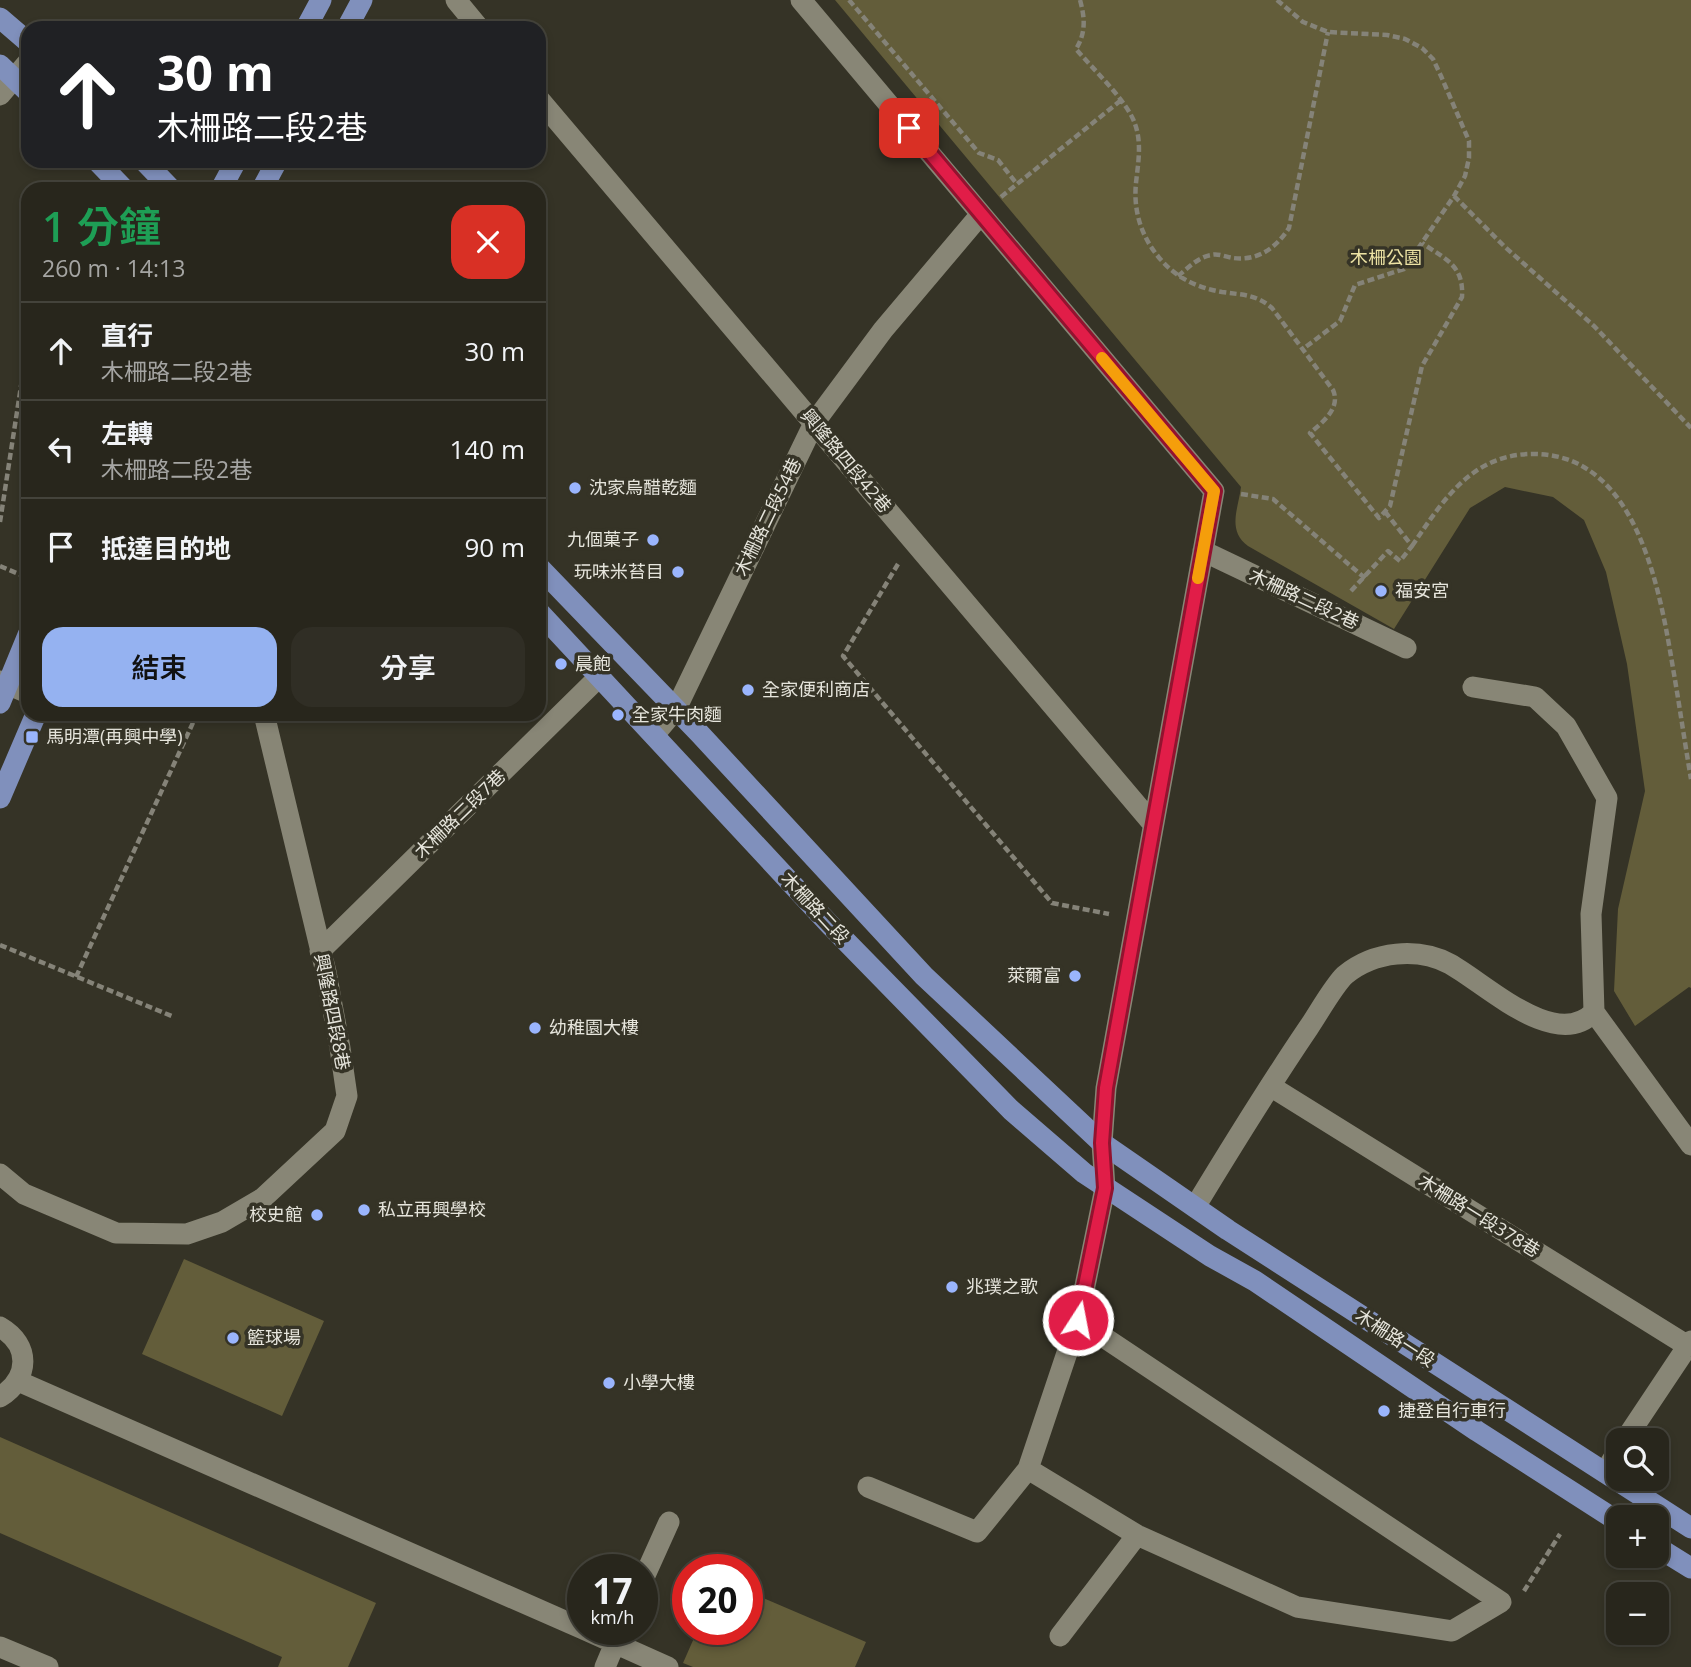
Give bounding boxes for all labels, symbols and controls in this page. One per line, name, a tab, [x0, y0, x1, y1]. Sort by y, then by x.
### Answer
text: 30 m	[157, 39, 274, 105]
icon: ahead	[42, 49, 133, 140]
pin	[879, 98, 939, 158]
text: 木柵路二段2巷	[157, 105, 367, 148]
icon: arrive	[890, 109, 928, 147]
text: 1 分鐘	[42, 197, 161, 254]
button: close	[451, 205, 525, 279]
park label: 木柵公園	[1350, 245, 1422, 269]
text: 260 m · 14:13	[42, 252, 185, 284]
text: 直行	[101, 317, 153, 353]
icon: ahead	[42, 332, 80, 370]
text: 30 m	[464, 333, 525, 369]
text: 木柵路二段2巷	[101, 355, 252, 387]
street label: 興隆路四段42巷	[796, 403, 897, 517]
text: 左轉	[101, 415, 153, 451]
icon: left	[42, 430, 80, 468]
text: 140 m	[450, 431, 525, 467]
text: 木柵路二段2巷	[101, 453, 252, 485]
street label: 木柵路二段54巷	[728, 454, 806, 580]
place label: 沈家烏醋乾麵	[589, 475, 697, 499]
marker: 沈家烏醋乾麵	[567, 480, 583, 496]
place label: 九個菓子	[567, 527, 639, 551]
icon: arrive	[42, 528, 80, 566]
text: 90 m	[464, 529, 525, 565]
text: 抵達目的地	[101, 530, 231, 566]
marker: 九個菓子	[645, 532, 661, 548]
place label: 玩味米苔目	[574, 559, 664, 583]
street label: 木柵路二段2巷	[1246, 562, 1363, 634]
marker: 玩味米苔目	[670, 564, 686, 580]
place label: 福安宮	[1395, 578, 1449, 602]
marker: 福安宮	[1373, 583, 1389, 599]
button: 結束	[42, 627, 277, 707]
button: 分享	[291, 627, 525, 707]
place label: 晨飽	[575, 651, 611, 675]
marker: 晨飽	[553, 656, 569, 672]
place label: 全家便利商店	[762, 677, 870, 701]
marker: 全家便利商店	[740, 682, 756, 698]
place label: 全家牛肉麵	[632, 702, 722, 726]
marker: 全家牛肉麵	[610, 707, 626, 723]
place label: 馬明潭(再興中學)	[46, 724, 183, 748]
marker: 馬明潭(再興中學)	[24, 729, 40, 745]
street label: 木柵路二段7巷	[408, 764, 510, 863]
street label: 木柵路二段	[776, 866, 855, 948]
street label: 興隆路四段8巷	[310, 951, 356, 1072]
place label: 萊爾富	[1007, 963, 1061, 987]
marker: 萊爾富	[1067, 968, 1083, 984]
place label: 幼稚園大樓	[549, 1015, 639, 1039]
marker: 幼稚園大樓	[527, 1020, 543, 1036]
street label: 木柵路一段378巷	[1414, 1168, 1545, 1262]
place label: 私立再興學校	[378, 1197, 486, 1221]
place label: 校史館	[249, 1202, 303, 1226]
marker: 私立再興學校	[356, 1202, 372, 1218]
marker: 校史館	[309, 1207, 325, 1223]
place label: 兆璞之歌	[966, 1274, 1038, 1298]
marker: 兆璞之歌	[944, 1279, 960, 1295]
position arrow	[1041, 1283, 1115, 1357]
street label: 木柵路一段	[1351, 1303, 1440, 1372]
place label: 籃球場	[247, 1325, 301, 1349]
marker: 籃球場	[225, 1330, 241, 1346]
place label: 小學大樓	[623, 1370, 695, 1394]
marker: 小學大樓	[601, 1375, 617, 1391]
place label: 捷登自行車行	[1398, 1398, 1506, 1422]
marker: 捷登自行車行	[1376, 1403, 1392, 1419]
map controls	[1606, 1428, 1669, 1645]
button: search	[1606, 1428, 1669, 1491]
button: +	[1606, 1505, 1669, 1568]
speed limit sign: 20	[672, 1554, 763, 1645]
text: 17	[592, 1567, 633, 1614]
button: −	[1606, 1582, 1669, 1645]
text: km/h	[591, 1605, 634, 1629]

